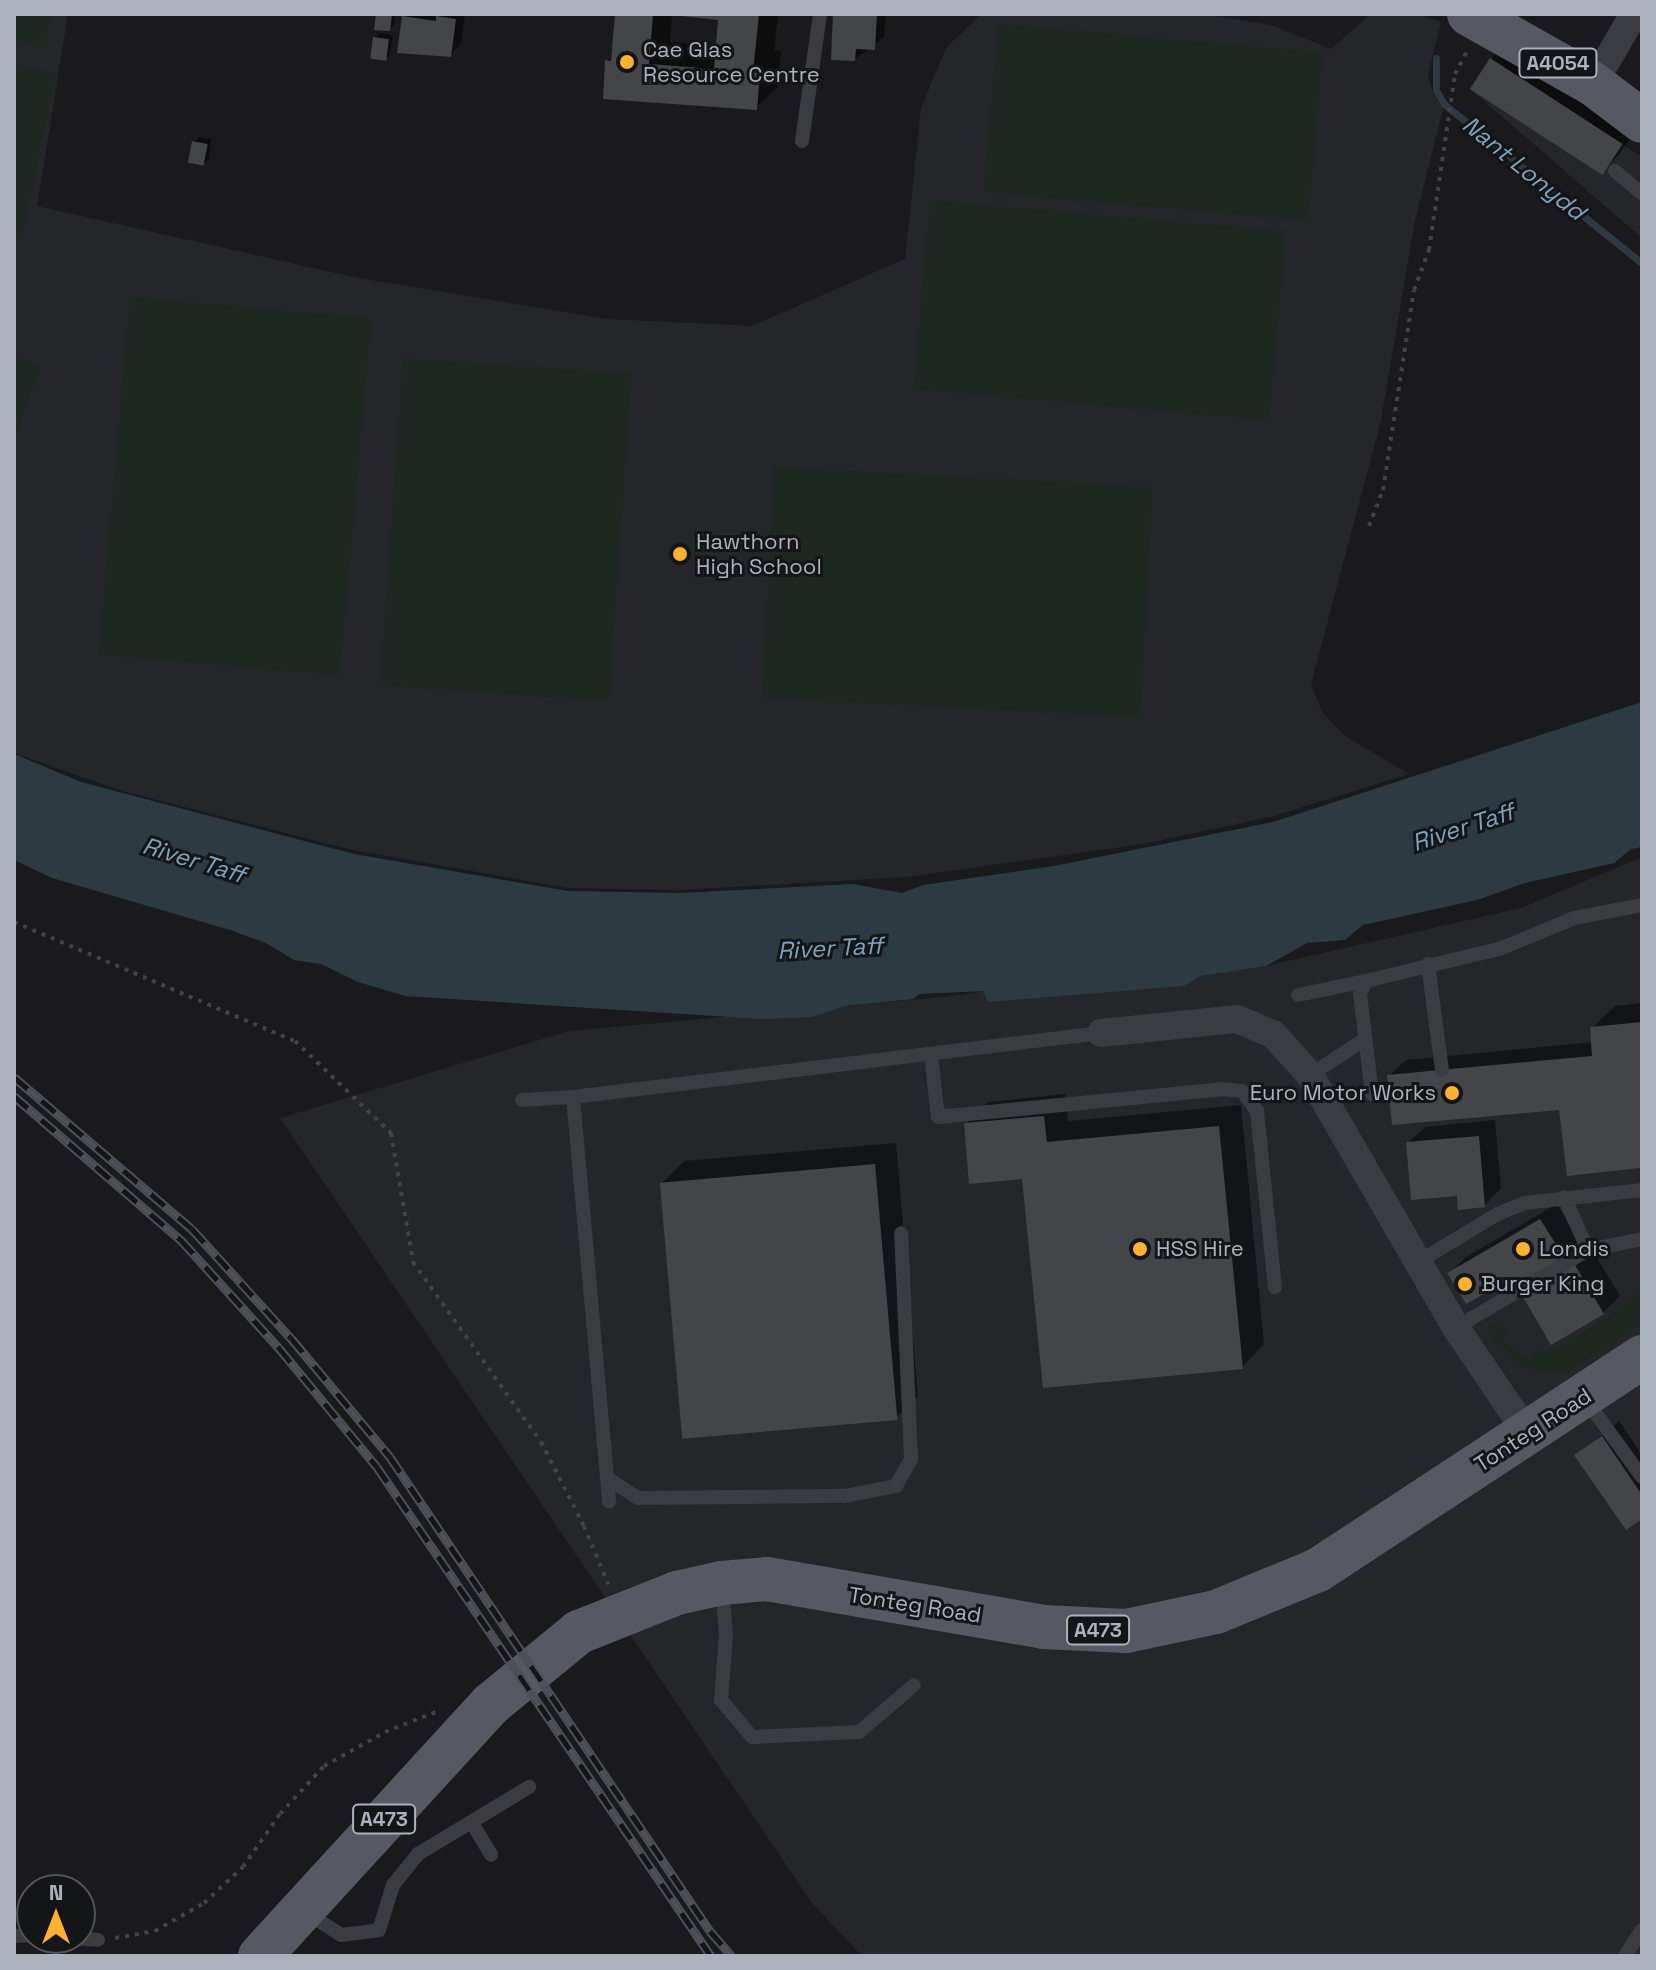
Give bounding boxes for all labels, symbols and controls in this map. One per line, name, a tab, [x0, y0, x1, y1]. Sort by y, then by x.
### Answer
place label: Cae Glas Resource Centre	[643, 36, 820, 88]
road number: A4054	[1518, 47, 1598, 79]
marker: Cae Glas Resource Centre	[618, 53, 636, 71]
water label: Nant Lonydd	[1457, 110, 1591, 226]
place label: Hawthorn High School	[696, 528, 822, 580]
marker: Hawthorn High School	[671, 545, 689, 563]
water label: River Taff	[1408, 797, 1518, 857]
water label: River Taff	[139, 831, 249, 889]
water label: River Taff	[776, 931, 884, 965]
place label: Euro Motor Works	[1250, 1080, 1436, 1106]
marker: Euro Motor Works	[1443, 1084, 1461, 1102]
place label: HSS Hire	[1156, 1236, 1244, 1262]
place label: Londis	[1539, 1236, 1609, 1262]
marker: HSS Hire	[1131, 1240, 1149, 1258]
marker: Londis	[1514, 1240, 1532, 1258]
place label: Burger King	[1481, 1271, 1604, 1297]
marker: Burger King	[1456, 1275, 1474, 1293]
street label: Tonteg Road	[1470, 1382, 1596, 1478]
street label: Tonteg Road	[847, 1581, 983, 1629]
road number: A473	[1066, 1614, 1130, 1646]
road number: A473	[352, 1803, 416, 1835]
north arrow	[16, 1874, 96, 1954]
text: N	[49, 1878, 63, 1906]

